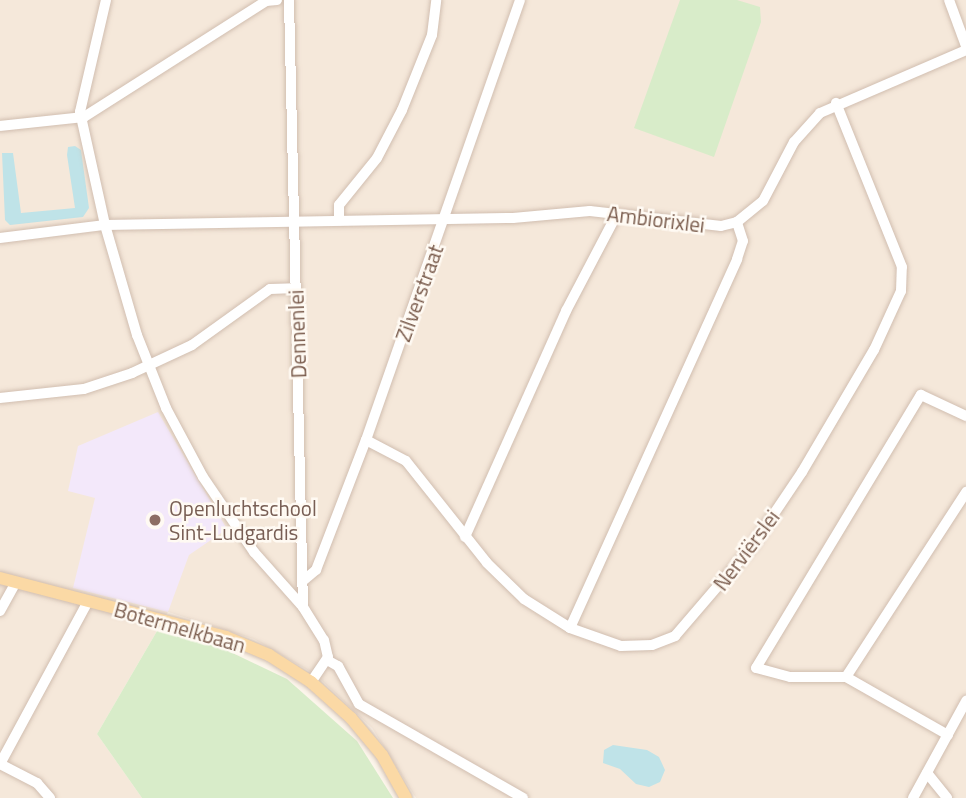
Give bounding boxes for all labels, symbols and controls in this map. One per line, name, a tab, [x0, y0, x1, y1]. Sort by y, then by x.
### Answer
street label: Ambiorixlei	[606, 201, 706, 237]
street label: Zilverstraat	[390, 241, 448, 345]
street label: Dennenlei	[283, 289, 311, 379]
place label: Openluchtschool Sint-Ludgardis	[169, 495, 317, 545]
street label: Nerviërslei	[708, 505, 784, 595]
marker: Openluchtschool Sint-Ludgardis	[147, 512, 163, 528]
street label: Botermelkbaan	[111, 596, 249, 658]

